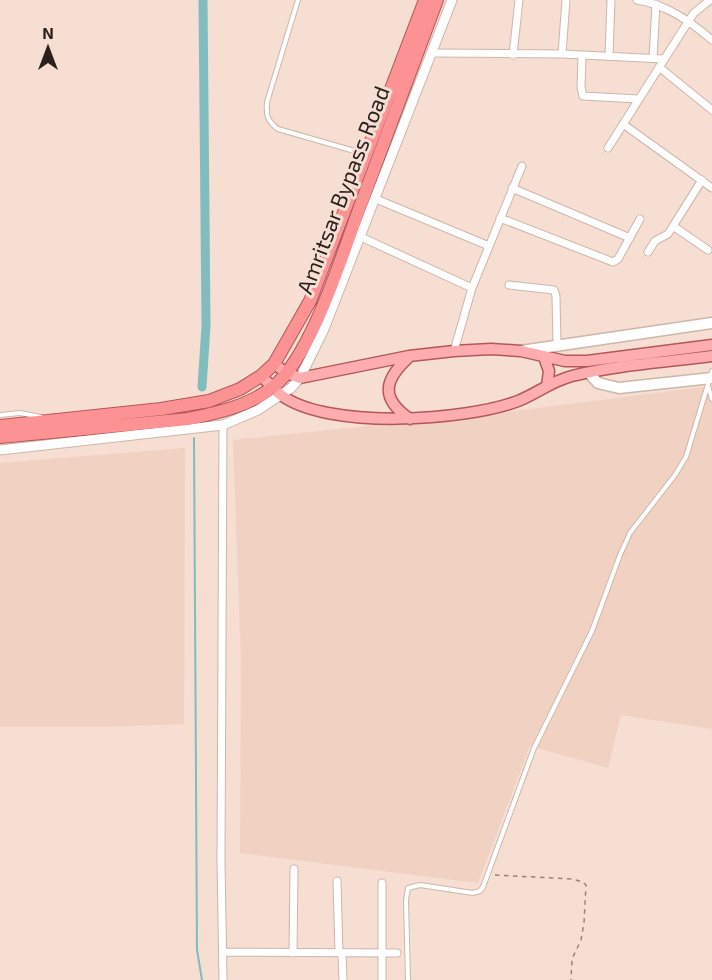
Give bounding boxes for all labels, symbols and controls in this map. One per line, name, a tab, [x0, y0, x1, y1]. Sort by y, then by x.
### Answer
north arrow	[18, 18, 78, 78]
text: N	[42, 23, 54, 42]
street label: Amritsar Bypass Road	[290, 82, 394, 297]

